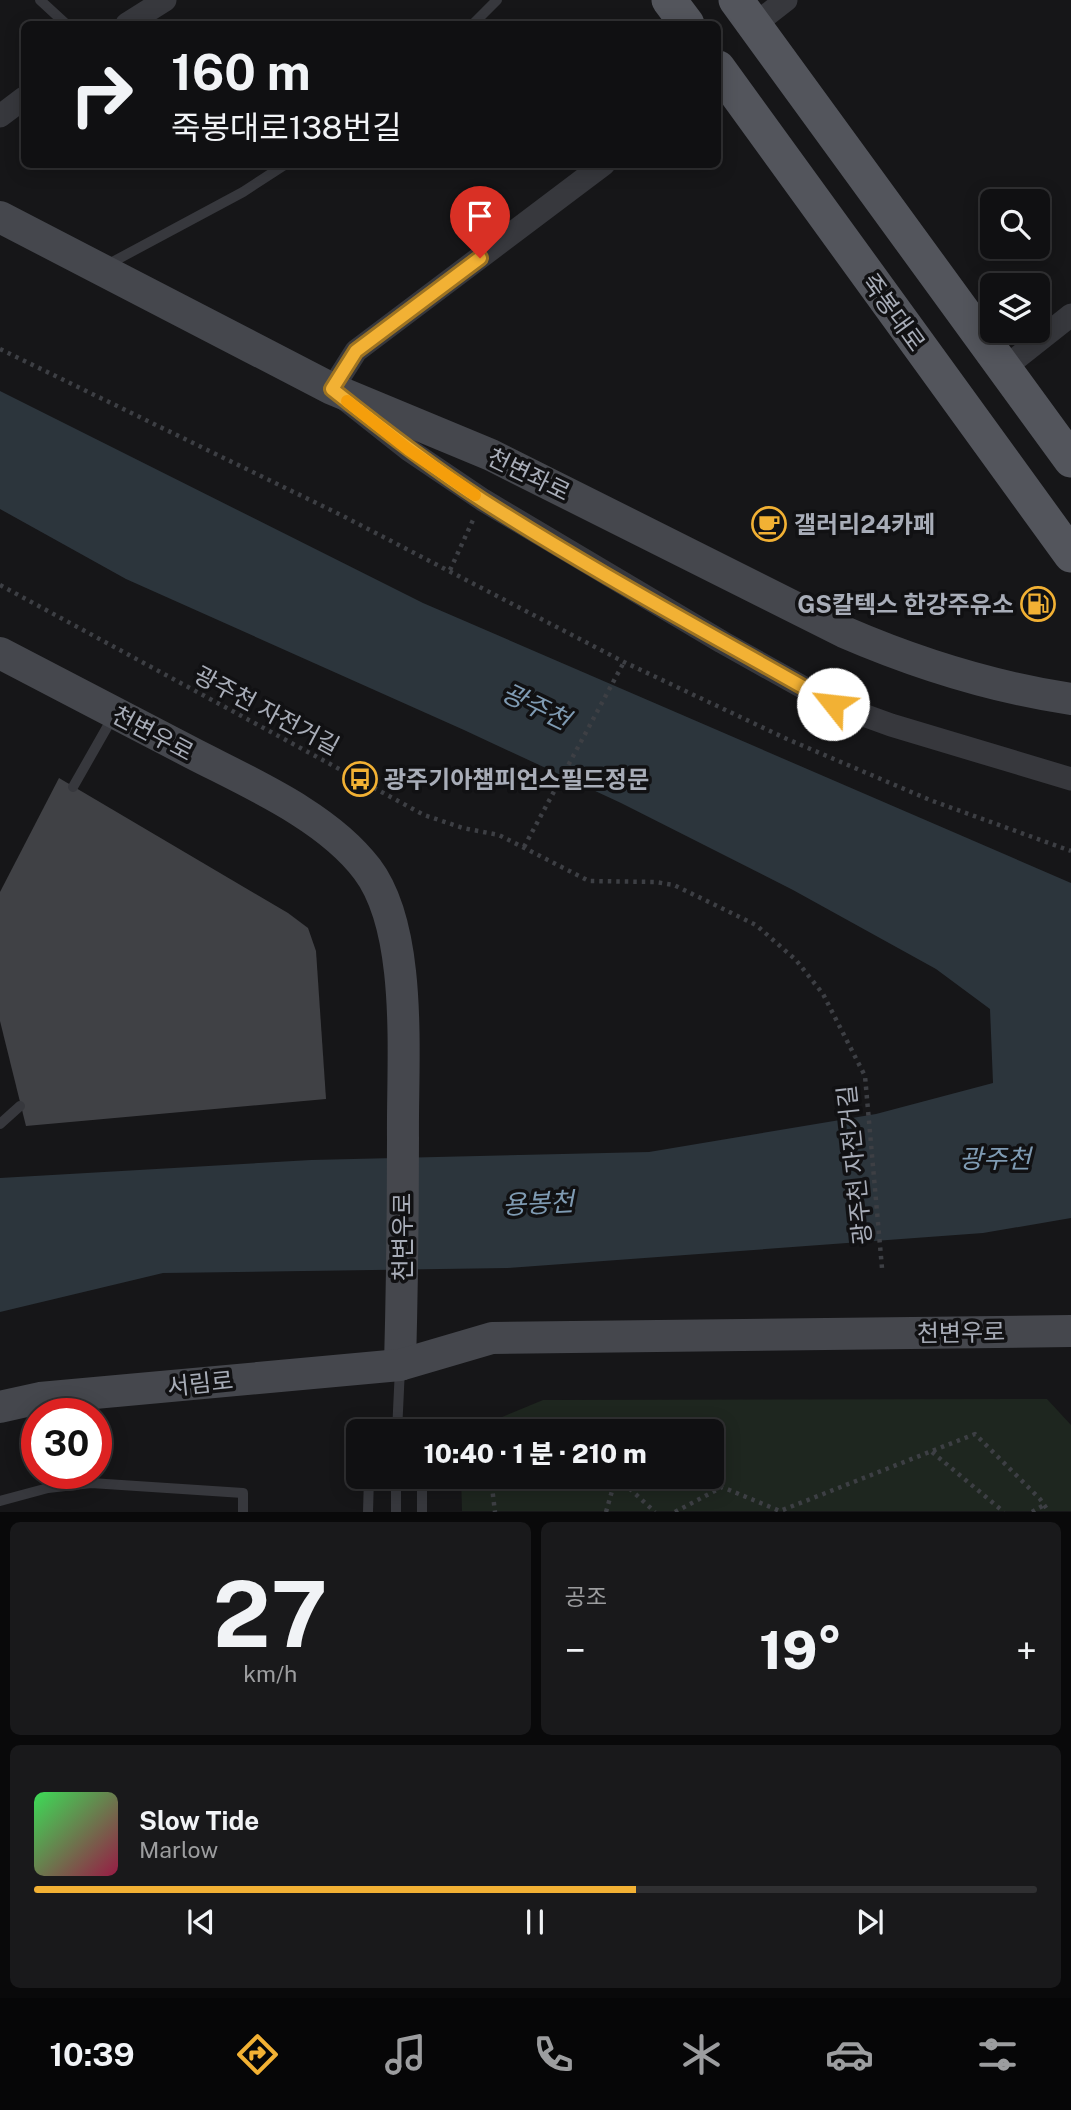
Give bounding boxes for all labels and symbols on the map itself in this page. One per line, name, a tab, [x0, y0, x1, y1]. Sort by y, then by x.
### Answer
pin	[450, 186, 510, 258]
street label: 죽봉대로	[857, 268, 931, 356]
street label: 천변좌로	[483, 442, 575, 506]
cafe icon: 갤러리24카페	[750, 505, 788, 543]
place label: 갤러리24카페	[794, 510, 935, 538]
fuel station icon: GS칼텍스 한강주유소	[1019, 585, 1057, 623]
place label: GS칼텍스 한강주유소	[797, 590, 1014, 618]
street label: 광주천 자전거길	[190, 660, 344, 760]
position arrow	[796, 667, 870, 741]
water label: 광주천	[497, 676, 578, 737]
street label: 천변우로	[107, 700, 199, 766]
bus stop icon: 광주기아챔피언스필드정문	[341, 760, 379, 798]
place label: 광주기아챔피언스필드정문	[384, 765, 649, 793]
street label: 광주천 자전거길	[832, 1084, 876, 1246]
water label: 광주천	[959, 1143, 1034, 1174]
water label: 용봉천	[501, 1185, 578, 1220]
street label: 천변우로	[388, 1193, 416, 1281]
street label: 천변우로	[917, 1317, 1005, 1347]
street label: 서림로	[166, 1366, 234, 1400]
speed limit sign: 30	[21, 1398, 112, 1489]

